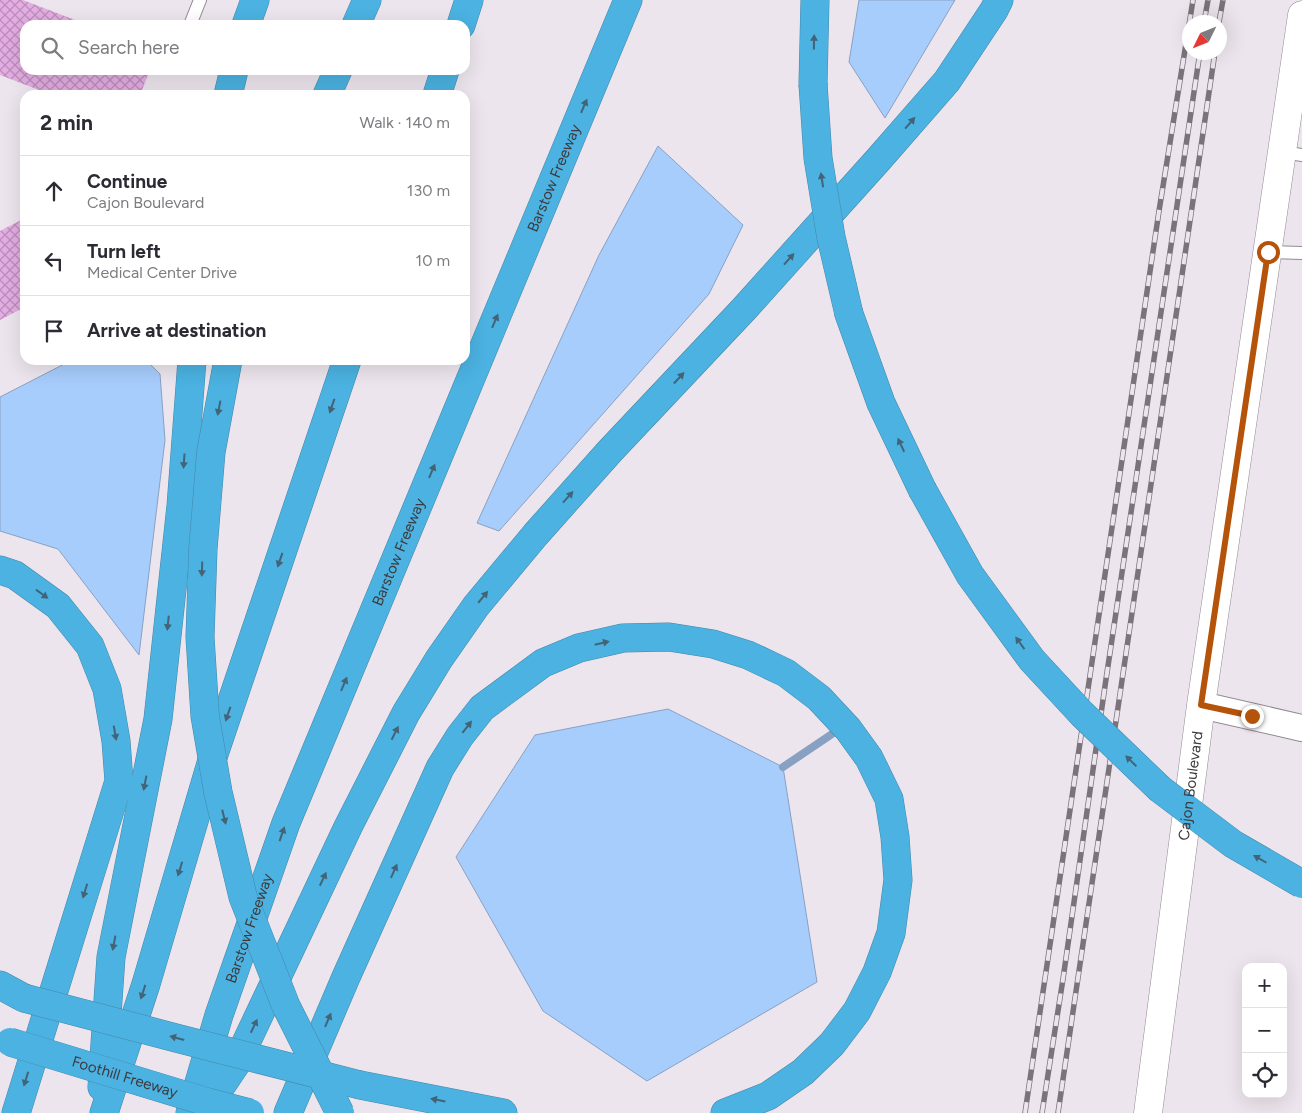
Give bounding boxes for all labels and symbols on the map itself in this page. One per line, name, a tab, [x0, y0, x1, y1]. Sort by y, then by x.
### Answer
north arrow	[1182, 15, 1227, 60]
one-way arrow	[810, 34, 818, 50]
one-way arrow	[581, 99, 589, 113]
one-way arrow	[905, 117, 916, 130]
street label: Barstow Freeway	[524, 121, 584, 235]
one-way arrow	[817, 172, 825, 188]
route start	[1257, 241, 1280, 264]
one-way arrow	[783, 253, 795, 265]
one-way arrow	[491, 313, 499, 328]
one-way arrow	[673, 372, 685, 384]
one-way arrow	[328, 399, 336, 414]
one-way arrow	[215, 400, 223, 415]
one-way arrow	[897, 438, 905, 452]
one-way arrow	[180, 453, 188, 469]
one-way arrow	[429, 464, 437, 478]
one-way arrow	[563, 491, 574, 504]
street label: Barstow Freeway	[368, 495, 429, 609]
one-way arrow	[276, 553, 284, 568]
one-way arrow	[198, 561, 206, 577]
one-way arrow	[35, 589, 49, 599]
one-way arrow	[477, 591, 489, 603]
one-way arrow	[164, 615, 172, 631]
one-way arrow	[1015, 636, 1025, 650]
one-way arrow	[595, 639, 610, 647]
one-way arrow	[340, 676, 348, 691]
route end	[1241, 705, 1264, 728]
one-way arrow	[224, 707, 232, 722]
one-way arrow	[462, 721, 473, 734]
one-way arrow	[111, 726, 119, 742]
one-way arrow	[391, 726, 399, 740]
street label: Cajon Boulevard	[1174, 730, 1207, 841]
one-way arrow	[1125, 755, 1137, 767]
one-way arrow	[141, 776, 149, 792]
one-way arrow	[220, 810, 228, 825]
one-way arrow	[279, 827, 287, 842]
one-way arrow	[1253, 855, 1266, 864]
one-way arrow	[175, 862, 183, 877]
one-way arrow	[390, 864, 398, 878]
street label: Barstow Freeway	[222, 871, 277, 986]
one-way arrow	[320, 872, 328, 886]
one-way arrow	[80, 883, 88, 898]
one-way arrow	[110, 935, 118, 950]
one-way arrow	[139, 985, 147, 1000]
one-way arrow	[324, 1013, 332, 1027]
one-way arrow	[250, 1019, 258, 1033]
one-way arrow	[169, 1034, 184, 1042]
street label: Foothill Freeway	[70, 1052, 180, 1102]
one-way arrow	[22, 1072, 30, 1087]
one-way arrow	[430, 1096, 446, 1104]

